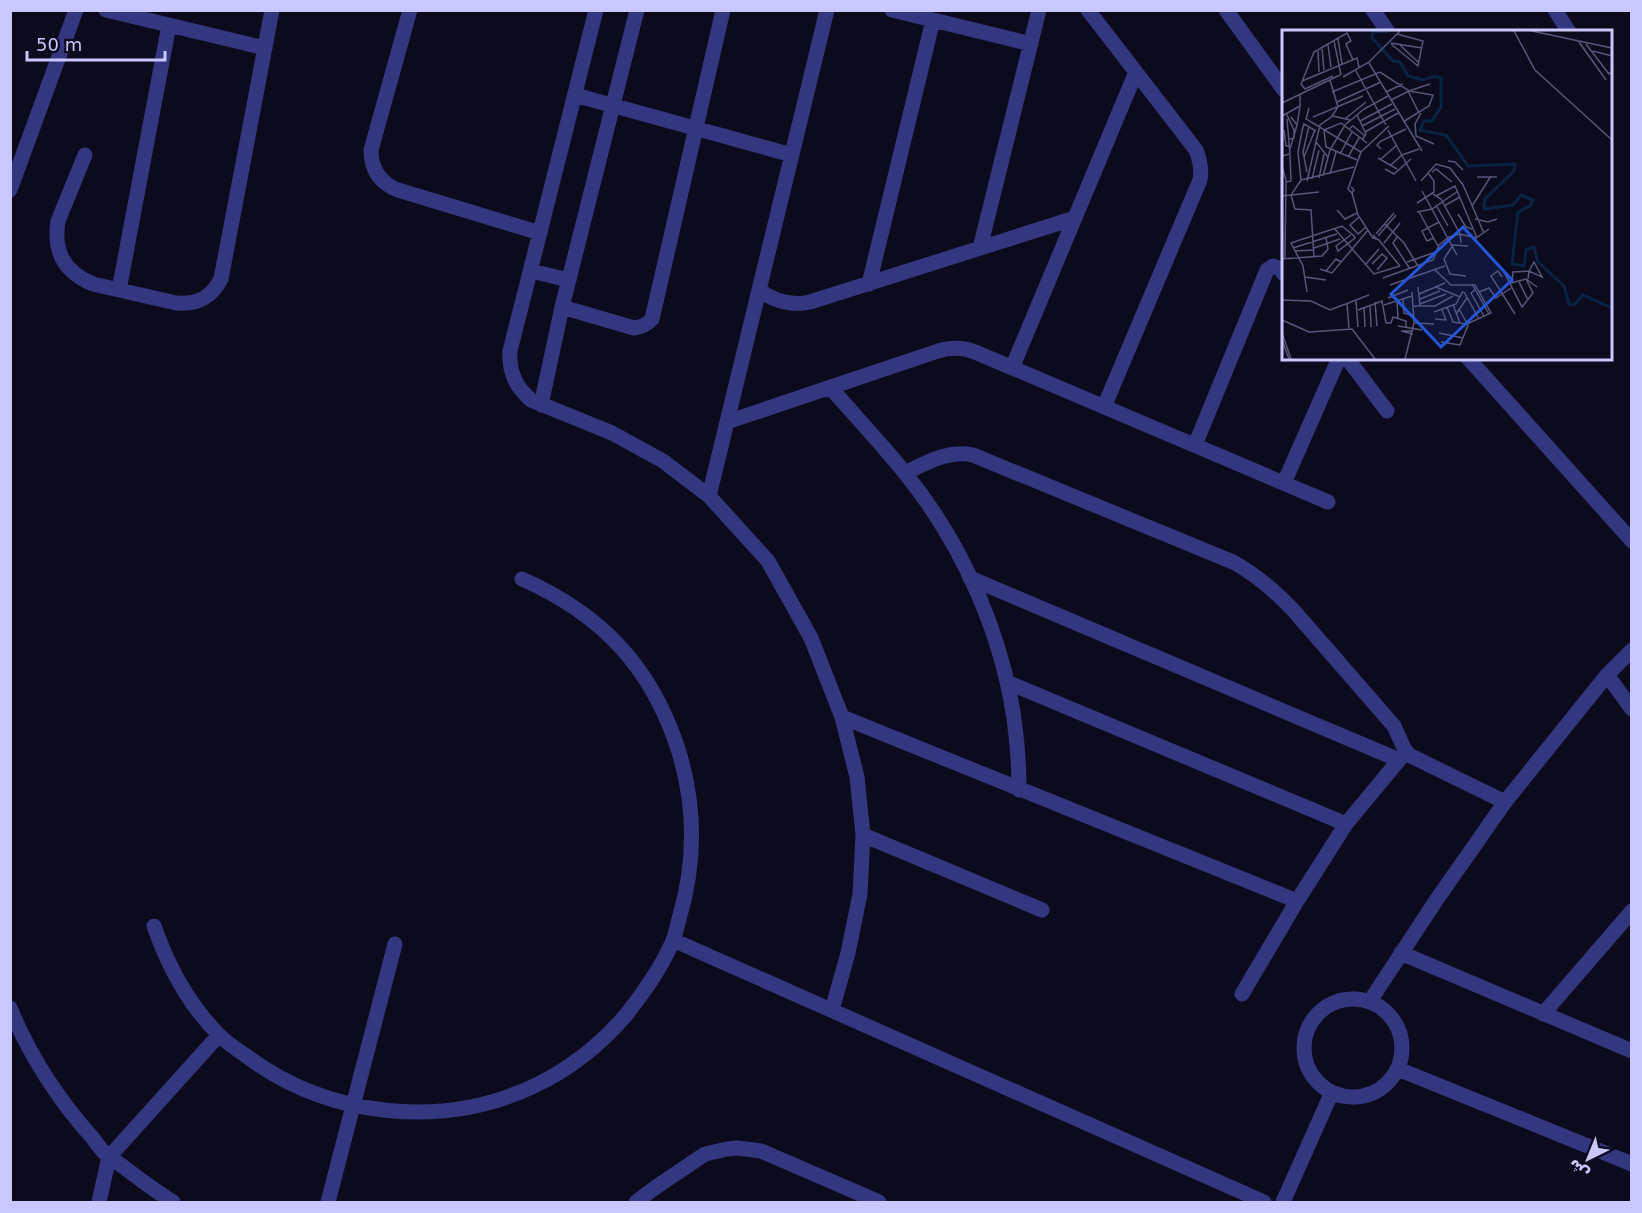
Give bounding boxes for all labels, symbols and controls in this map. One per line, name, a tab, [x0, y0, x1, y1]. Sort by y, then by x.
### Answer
scale bar	[27, 24, 165, 62]
inset map	[1282, 30, 1612, 360]
text: 50 m	[36, 34, 82, 55]
north arrow	[1558, 1129, 1618, 1189]
text: ش	[1564, 1155, 1593, 1184]

